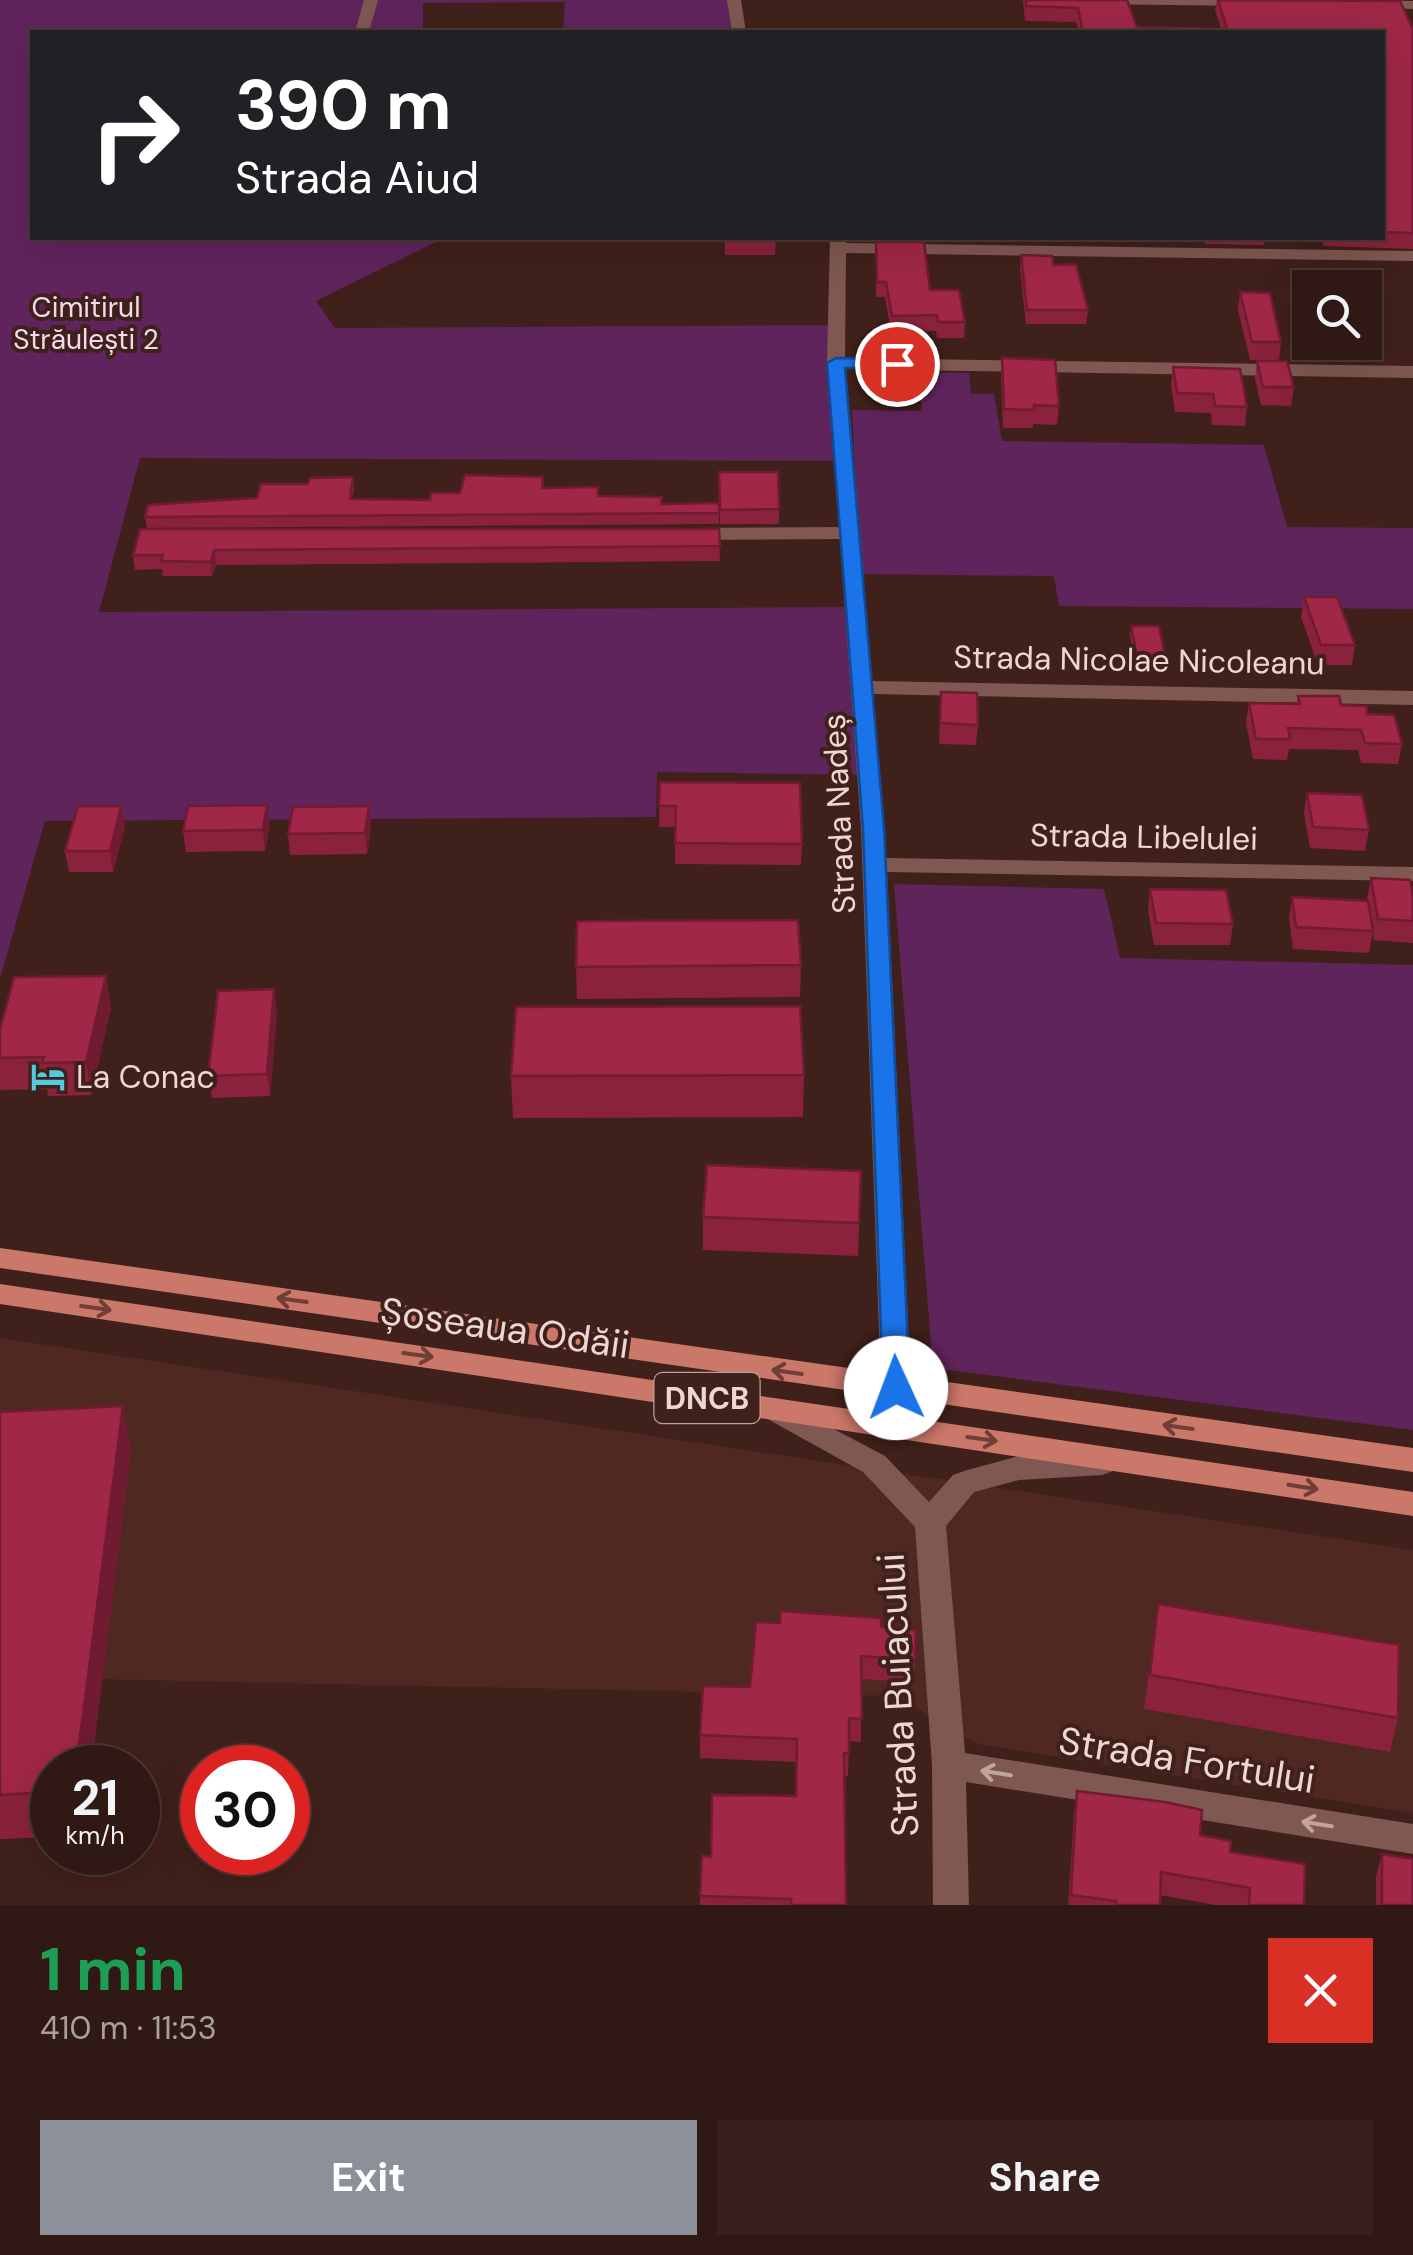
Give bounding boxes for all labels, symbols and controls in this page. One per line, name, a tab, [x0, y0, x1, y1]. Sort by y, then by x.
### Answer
text: 390 m	[235, 60, 452, 151]
icon: right	[70, 70, 200, 200]
text: Strada Aiud	[235, 148, 479, 207]
map controls	[1292, 270, 1382, 360]
button: search	[1292, 270, 1382, 360]
park label: Cimitirul Străulești 2	[13, 289, 159, 358]
pin	[855, 322, 940, 407]
icon: arrive	[870, 337, 925, 392]
street label: Strada Nicolae Nicoleanu	[953, 636, 1325, 684]
street label: Strada Nadeș	[813, 713, 865, 915]
street label: Strada Libelulei	[1030, 814, 1258, 860]
place label: La Conac	[76, 1056, 215, 1098]
hotel icon: La Conac	[29, 1058, 67, 1096]
street label: Șoseaua Odăii	[377, 1286, 633, 1370]
one-way arrow	[276, 1291, 308, 1309]
one-way arrow	[80, 1300, 112, 1318]
position arrow	[844, 1336, 948, 1440]
one-way arrow	[401, 1347, 434, 1365]
one-way arrow	[771, 1362, 803, 1380]
road number: DNCB	[654, 1373, 760, 1423]
one-way arrow	[1162, 1417, 1194, 1436]
one-way arrow	[965, 1430, 998, 1448]
one-way arrow	[1287, 1478, 1319, 1497]
street label: Strada Buiacului	[866, 1552, 930, 1838]
street label: Strada Fortului	[1055, 1715, 1319, 1805]
speed limit sign: 30	[180, 1745, 310, 1875]
one-way arrow	[980, 1763, 1012, 1782]
text: 21	[71, 1765, 119, 1831]
one-way arrow	[1301, 1814, 1333, 1832]
text: km/h	[65, 1819, 125, 1852]
text: 1 min	[40, 1930, 186, 2009]
button: close	[1268, 1938, 1373, 2043]
text: 410 m · 11:53	[40, 2007, 217, 2049]
button: Exit	[40, 2120, 697, 2235]
button: Share	[717, 2120, 1373, 2235]

